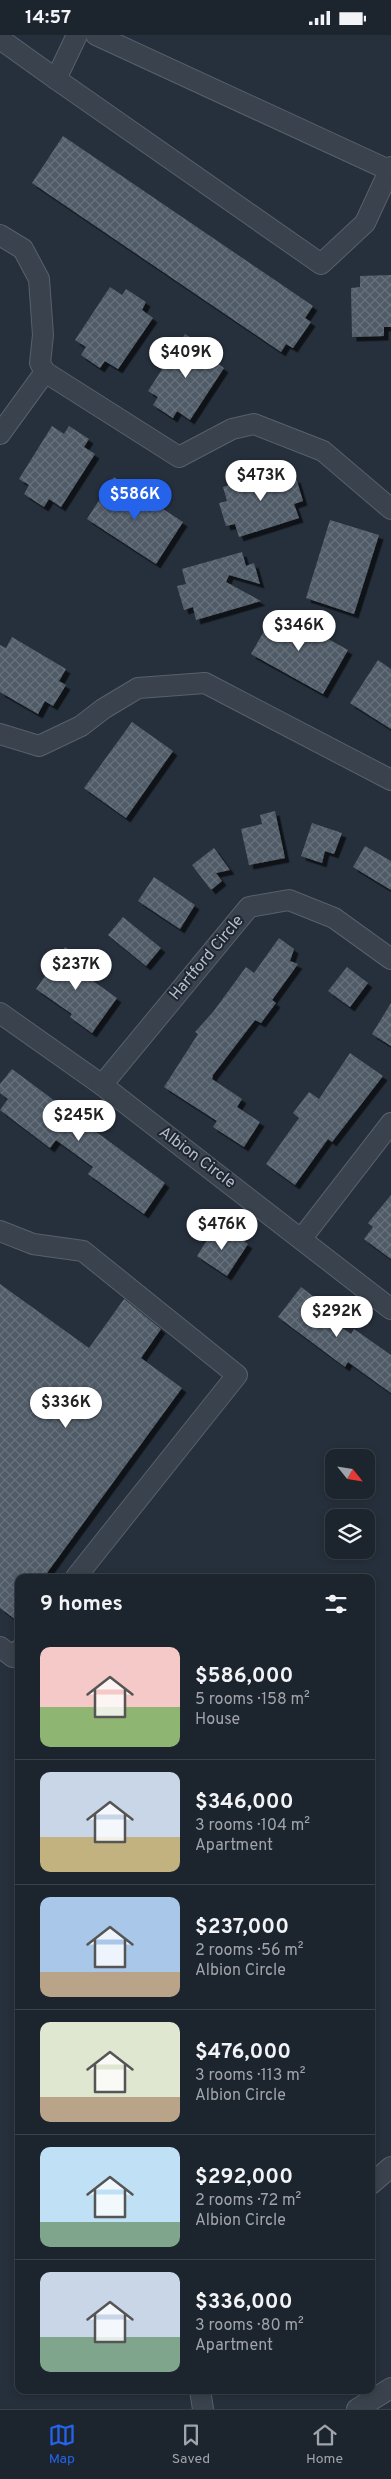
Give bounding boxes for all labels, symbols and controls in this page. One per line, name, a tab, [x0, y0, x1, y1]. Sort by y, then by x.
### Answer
text: 14:57	[25, 6, 71, 30]
pin: $409K	[151, 337, 221, 379]
text: $409K	[160, 343, 212, 363]
pin: $473K	[226, 459, 296, 502]
text: $473K	[236, 466, 286, 486]
pin: $586K	[100, 479, 170, 521]
text: $586K	[110, 485, 160, 505]
pin: $346K	[264, 609, 334, 652]
text: $346K	[274, 616, 324, 636]
street label: Hartford Circle	[166, 911, 248, 1005]
pin: $237K	[41, 949, 111, 991]
text: $237K	[52, 955, 100, 975]
pin: $245K	[44, 1099, 114, 1142]
text: $245K	[54, 1106, 104, 1126]
street label: Albion Circle	[155, 1123, 239, 1193]
pin: $476K	[187, 1209, 257, 1251]
text: $476K	[198, 1215, 246, 1235]
pin: $292K	[302, 1295, 372, 1338]
text: $292K	[312, 1302, 362, 1322]
pin: $336K	[31, 1387, 101, 1429]
text: $336K	[41, 1393, 91, 1413]
north arrow	[325, 1449, 375, 1499]
map controls	[325, 1449, 375, 1559]
button: layers	[325, 1509, 375, 1559]
icon: filters	[322, 1590, 350, 1618]
text: 9 homes	[40, 1591, 123, 1618]
text: $586,000	[195, 1663, 293, 1690]
icon: home	[80, 1667, 140, 1727]
text: 5 rooms · 158 m²	[195, 1690, 310, 1710]
text: House	[195, 1710, 240, 1730]
text: $346,000	[195, 1789, 293, 1816]
icon: home	[80, 1792, 140, 1852]
text: 3 rooms · 104 m²	[195, 1816, 310, 1836]
text: Apartment	[195, 1836, 273, 1856]
text: $237,000	[195, 1914, 289, 1941]
icon: home	[80, 1917, 140, 1977]
text: 2 rooms · 56 m²	[195, 1941, 304, 1961]
text: Albion Circle	[195, 1961, 286, 1981]
text: $476,000	[195, 2039, 291, 2066]
icon: home	[80, 2042, 140, 2102]
text: 3 rooms · 113 m²	[195, 2066, 306, 2086]
text: Albion Circle	[195, 2086, 286, 2106]
text: $292,000	[195, 2164, 293, 2191]
icon: home	[80, 2167, 140, 2227]
text: 2 rooms · 72 m²	[195, 2191, 301, 2211]
text: Albion Circle	[195, 2211, 286, 2231]
text: $336,000	[195, 2289, 293, 2316]
icon: home	[80, 2292, 140, 2352]
text: 3 rooms · 80 m²	[195, 2316, 304, 2336]
text: Apartment	[195, 2336, 273, 2356]
tab: Map	[48, 2421, 76, 2468]
tab: Saved	[172, 2421, 210, 2468]
tab: Home	[306, 2421, 343, 2468]

